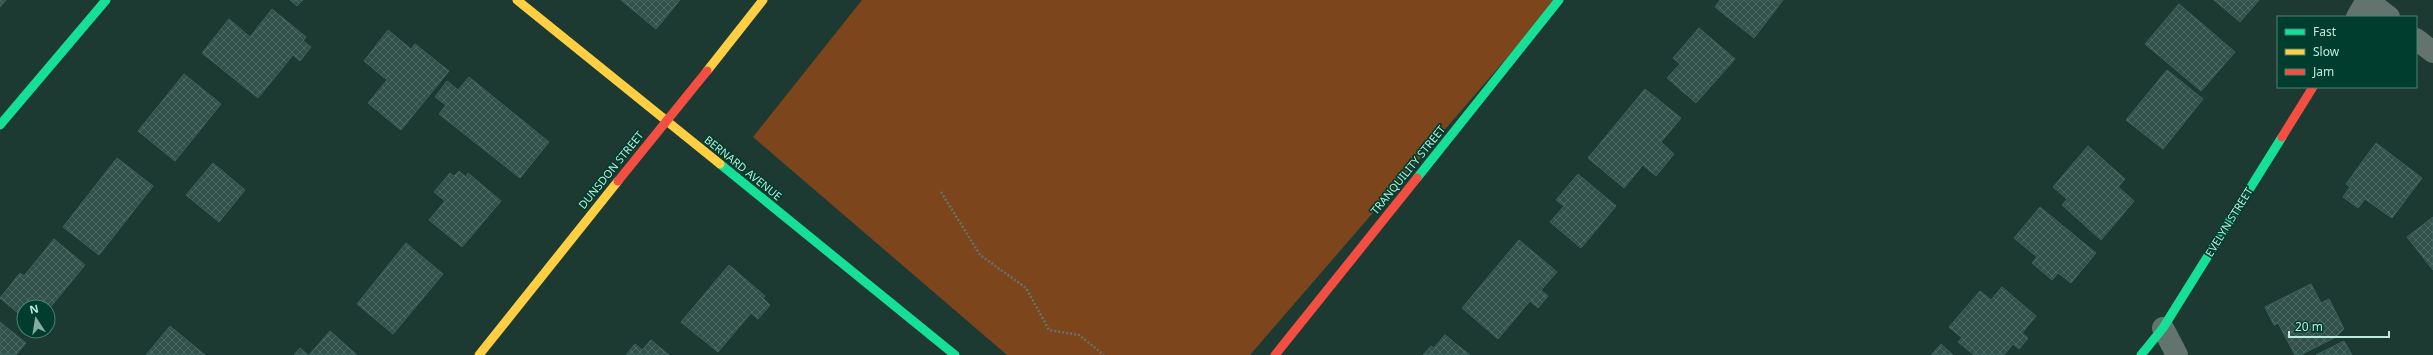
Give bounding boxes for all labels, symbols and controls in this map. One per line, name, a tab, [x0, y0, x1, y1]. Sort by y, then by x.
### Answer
legend	[2277, 16, 2417, 88]
text: Fast	[2313, 23, 2337, 40]
text: Slow	[2313, 43, 2340, 60]
text: Jam	[2312, 63, 2334, 80]
street label: TRANQUILITY STREET	[1367, 122, 1448, 217]
street label: DUNSDON STREET	[575, 128, 647, 212]
street label: BERNARD AVENUE	[702, 132, 785, 203]
street label: EVELYN STREET	[2201, 184, 2256, 259]
north arrow	[16, 299, 56, 339]
text: N	[28, 300, 40, 317]
scale bar	[2289, 313, 2389, 339]
text: 20 m	[2295, 318, 2323, 335]

